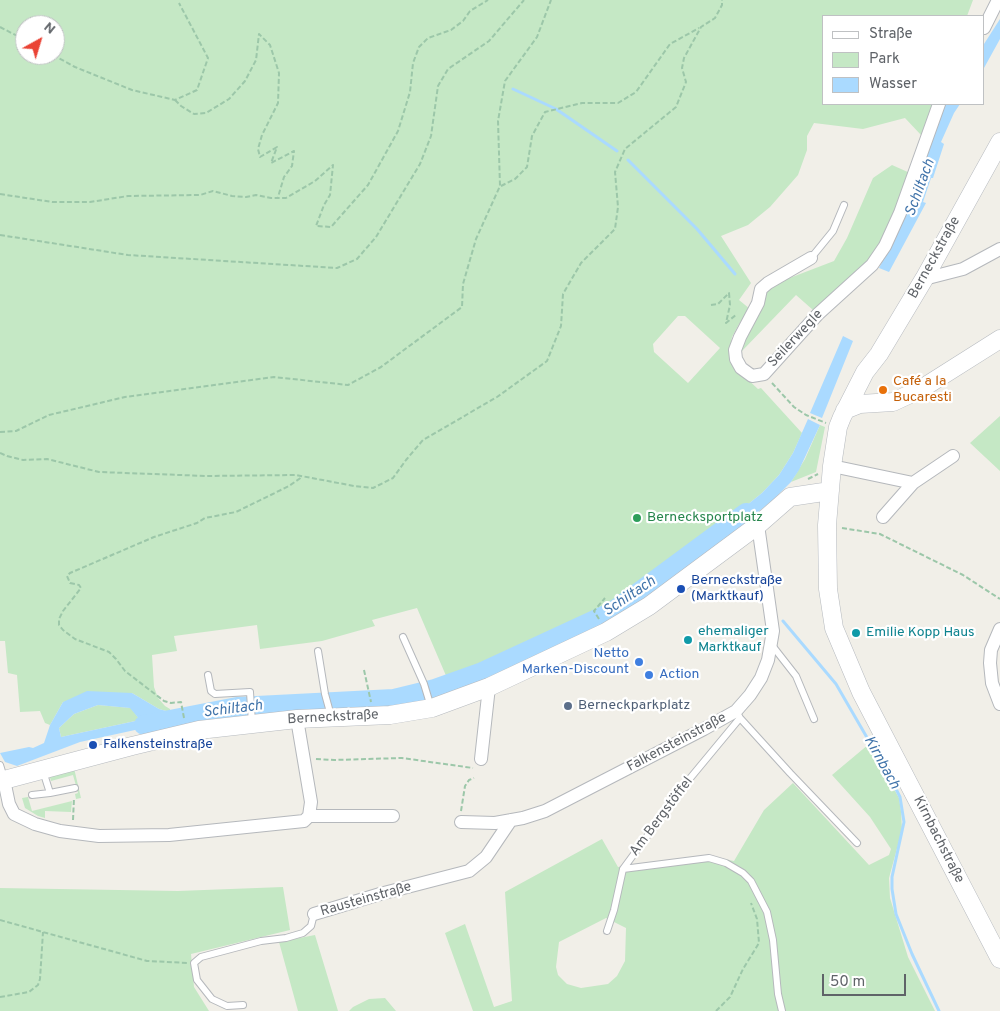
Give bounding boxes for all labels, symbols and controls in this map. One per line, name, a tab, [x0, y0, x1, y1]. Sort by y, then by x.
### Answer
north arrow	[15, 15, 65, 65]
legend	[822, 15, 985, 105]
text: N	[40, 19, 58, 39]
text: Straße	[869, 25, 913, 44]
text: Park	[869, 50, 900, 69]
text: Wasser	[869, 75, 917, 94]
water label: Schiltach	[902, 157, 940, 219]
street label: Berneckstraße	[906, 214, 964, 302]
street label: Seilerwegle	[765, 307, 827, 371]
place label: Café a la Bucaresti	[893, 374, 952, 407]
marker: Café a la Bucaresti	[877, 384, 889, 396]
place label: Bernecksportplatz	[647, 510, 763, 526]
marker: Bernecksportplatz	[631, 512, 643, 524]
water label: Schiltach	[600, 573, 660, 621]
place label: Berneckstraße (Marktkauf)	[691, 573, 782, 606]
marker: Berneckstraße (Marktkauf)	[675, 583, 687, 595]
place label: ehemaliger Marktkauf	[698, 624, 769, 656]
place label: Emilie Kopp Haus	[866, 625, 975, 641]
marker: Emilie Kopp Haus	[850, 627, 862, 639]
marker: ehemaliger Marktkauf	[682, 634, 694, 646]
place label: Netto Marken-Discount	[522, 646, 629, 679]
marker: Netto Marken-Discount	[633, 656, 645, 668]
place label: Action	[659, 667, 699, 683]
marker: Action	[643, 669, 655, 681]
water label: Schiltach	[202, 697, 264, 723]
place label: Berneckparkplatz	[578, 698, 690, 714]
marker: Berneckparkplatz	[562, 700, 574, 712]
street label: Berneckstraße	[287, 707, 379, 729]
street label: Falkensteinstraße	[625, 710, 729, 776]
water label: Kirnbach	[859, 733, 903, 793]
place label: Falkensteinstraße	[103, 737, 213, 753]
marker: Falkensteinstraße	[87, 739, 99, 751]
street label: Am Bergstöffel	[627, 774, 697, 860]
street label: Kirnbachstraße	[909, 794, 967, 886]
street label: Rausteinstraße	[319, 879, 413, 921]
scale bar	[825, 964, 909, 996]
text: 50 m	[830, 973, 865, 992]

